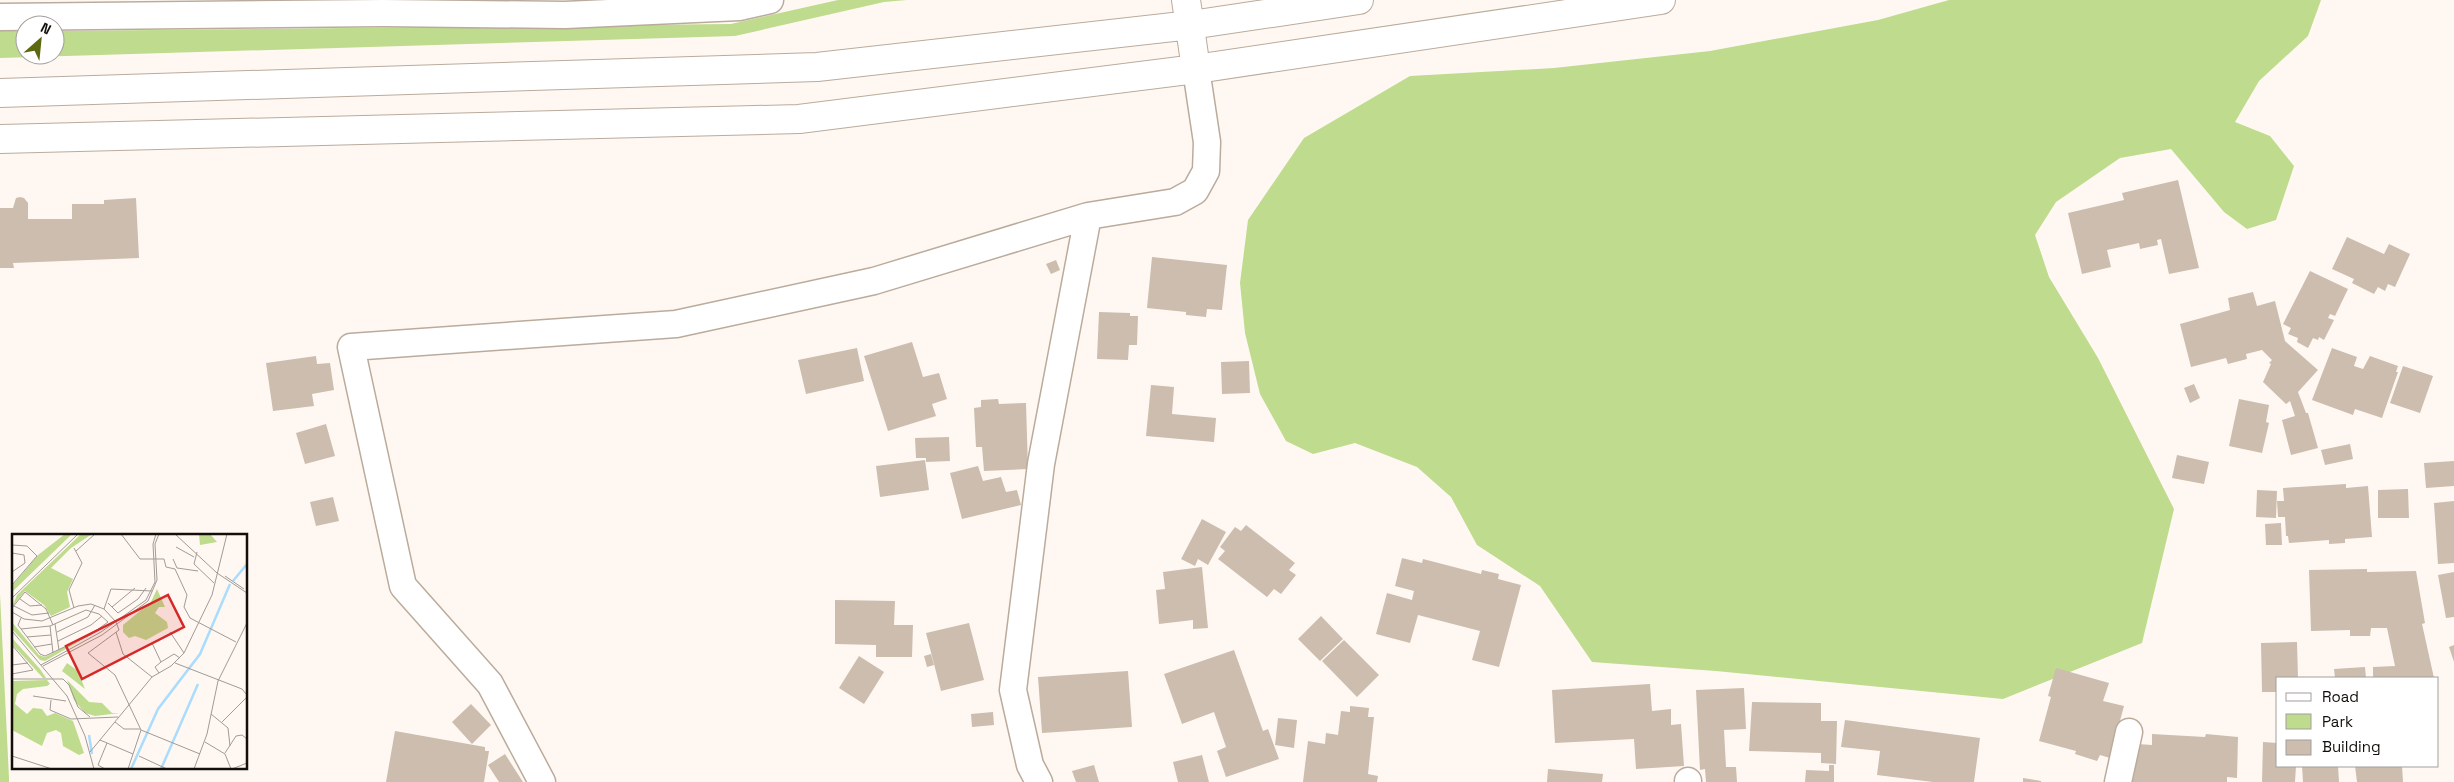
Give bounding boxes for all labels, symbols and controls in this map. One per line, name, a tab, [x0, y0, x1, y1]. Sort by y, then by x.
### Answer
north arrow	[15, 15, 65, 65]
text: N	[38, 18, 54, 39]
inset map	[12, 534, 248, 770]
legend	[2276, 677, 2439, 767]
text: Road	[2322, 687, 2359, 706]
text: Park	[2322, 712, 2353, 731]
text: Building	[2322, 737, 2381, 756]

